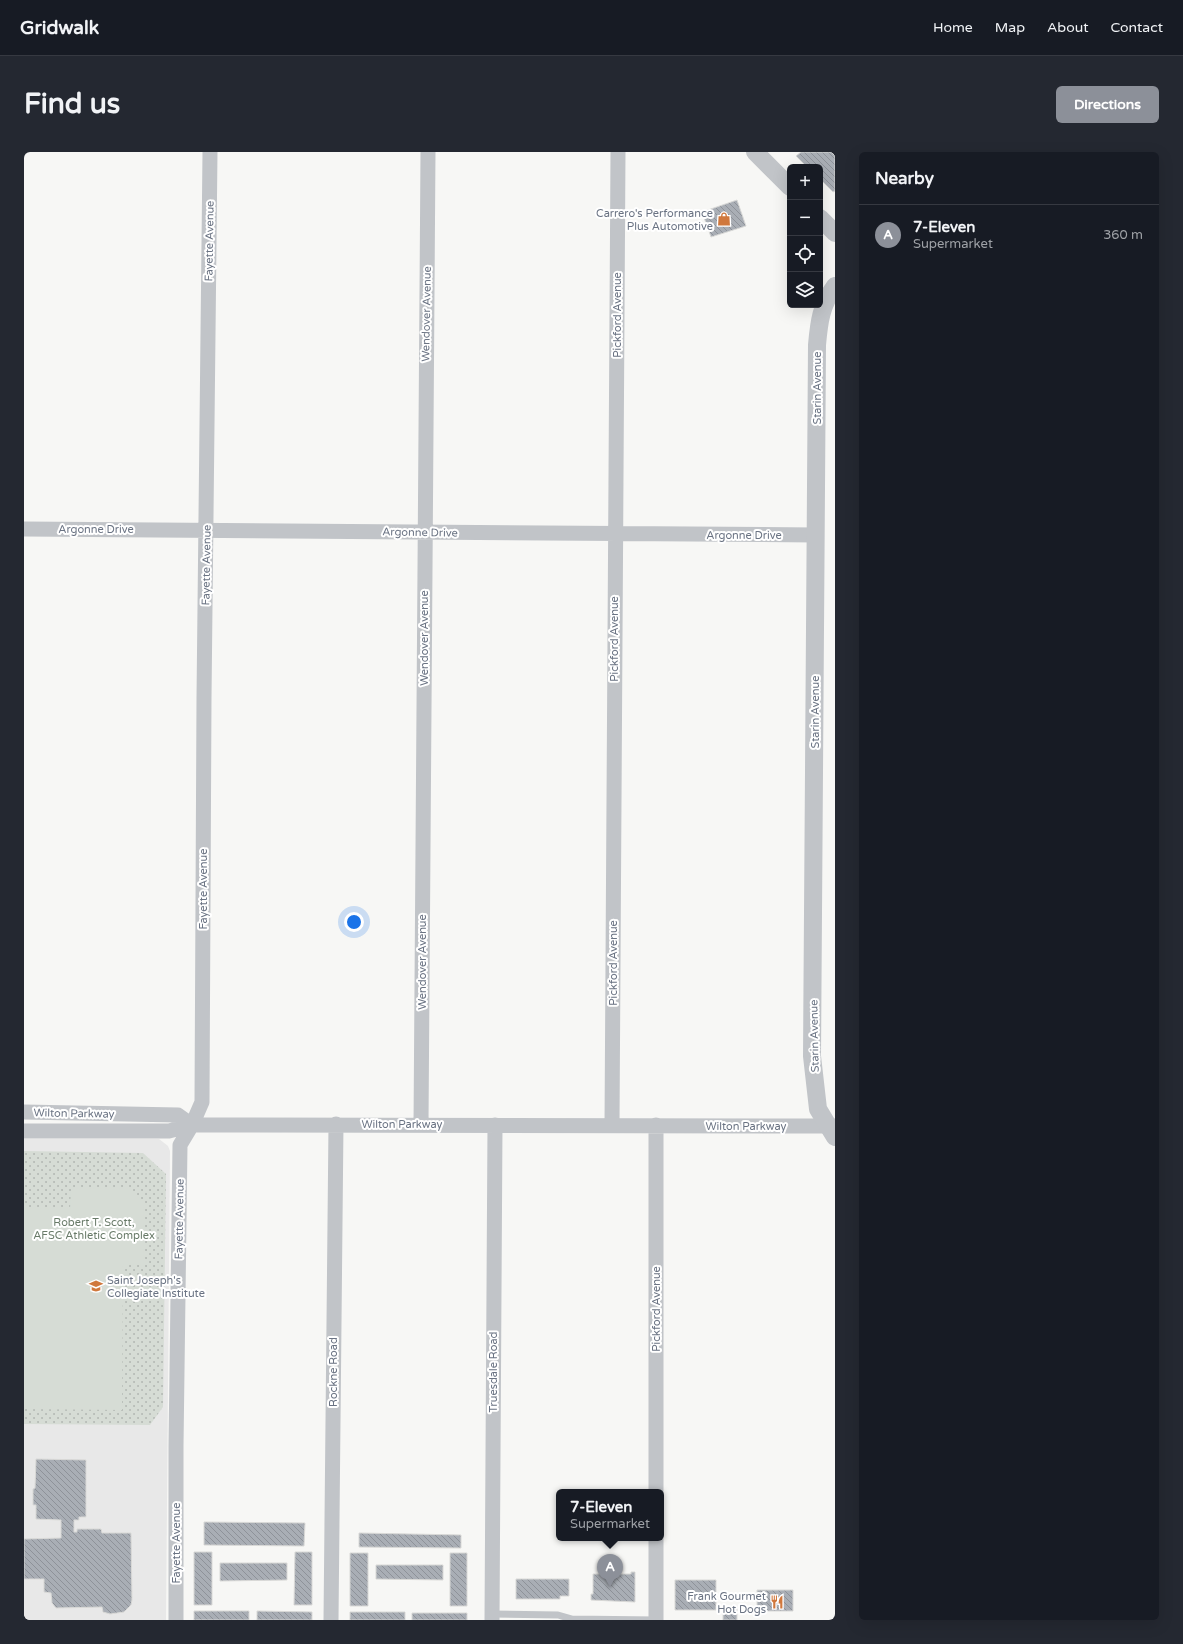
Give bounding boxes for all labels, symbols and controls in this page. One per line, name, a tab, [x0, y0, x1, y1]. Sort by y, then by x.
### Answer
text: Gridwalk	[20, 17, 99, 39]
text: Home	[933, 19, 973, 36]
text: Map	[995, 19, 1025, 36]
text: About	[1047, 19, 1089, 36]
text: Contact	[1111, 19, 1163, 36]
button: Directions	[1056, 86, 1159, 123]
text: Find us	[24, 87, 120, 121]
map controls	[787, 164, 823, 308]
button: +	[787, 164, 823, 200]
text: Nearby	[875, 168, 934, 189]
button: −	[787, 200, 823, 236]
street label: Fayette Avenue	[202, 201, 217, 282]
place label: Carrero's Performance Plus Automotive	[596, 207, 713, 233]
shop icon: Carrero's Performance Plus Automotive	[716, 211, 732, 227]
text: 7-Eleven	[913, 218, 975, 236]
text: A	[883, 227, 893, 243]
text: 360 m	[1103, 227, 1143, 243]
button: locate	[787, 236, 823, 272]
text: Supermarket	[913, 236, 993, 252]
street label: Wendover Avenue	[419, 266, 434, 362]
street label: Pickford Avenue	[611, 272, 624, 358]
button: layers	[787, 272, 823, 308]
street label: Starin Avenue	[811, 352, 824, 424]
street label: Argonne Drive	[58, 523, 134, 536]
street label: Fayette Avenue	[199, 525, 214, 606]
street label: Argonne Drive	[382, 525, 458, 540]
street label: Argonne Drive	[706, 529, 782, 542]
street label: Wendover Avenue	[418, 590, 431, 686]
street label: Pickford Avenue	[608, 596, 621, 682]
street label: Starin Avenue	[809, 676, 822, 748]
street label: Fayette Avenue	[197, 849, 210, 929]
your location	[344, 912, 364, 932]
street label: Wendover Avenue	[416, 914, 429, 1010]
street label: Pickford Avenue	[607, 920, 620, 1006]
street label: Starin Avenue	[807, 999, 822, 1073]
street label: Wilton Parkway	[33, 1106, 115, 1121]
street label: Wilton Parkway	[362, 1118, 443, 1131]
street label: Wilton Parkway	[706, 1120, 787, 1133]
street label: Fayette Avenue	[172, 1179, 187, 1260]
park label: Robert T. Scott, AFSC Athletic Complex	[33, 1216, 155, 1242]
street label: Pickford Avenue	[650, 1266, 663, 1352]
place label: Saint Joseph's Collegiate Institute	[107, 1274, 205, 1300]
school or university icon: Saint Joseph's Collegiate Institute	[88, 1278, 104, 1294]
street label: Truesdale Road	[487, 1331, 500, 1413]
street label: Rockne Road	[327, 1337, 340, 1407]
popup	[556, 1489, 664, 1541]
text: 7-Eleven	[570, 1498, 633, 1516]
street label: Fayette Avenue	[170, 1503, 183, 1583]
text: Supermarket	[570, 1516, 650, 1532]
pin: A	[597, 1554, 623, 1587]
place label: Frank Gourmet Hot Dogs	[687, 1590, 766, 1616]
restaurant icon: Frank Gourmet Hot Dogs	[769, 1594, 785, 1610]

